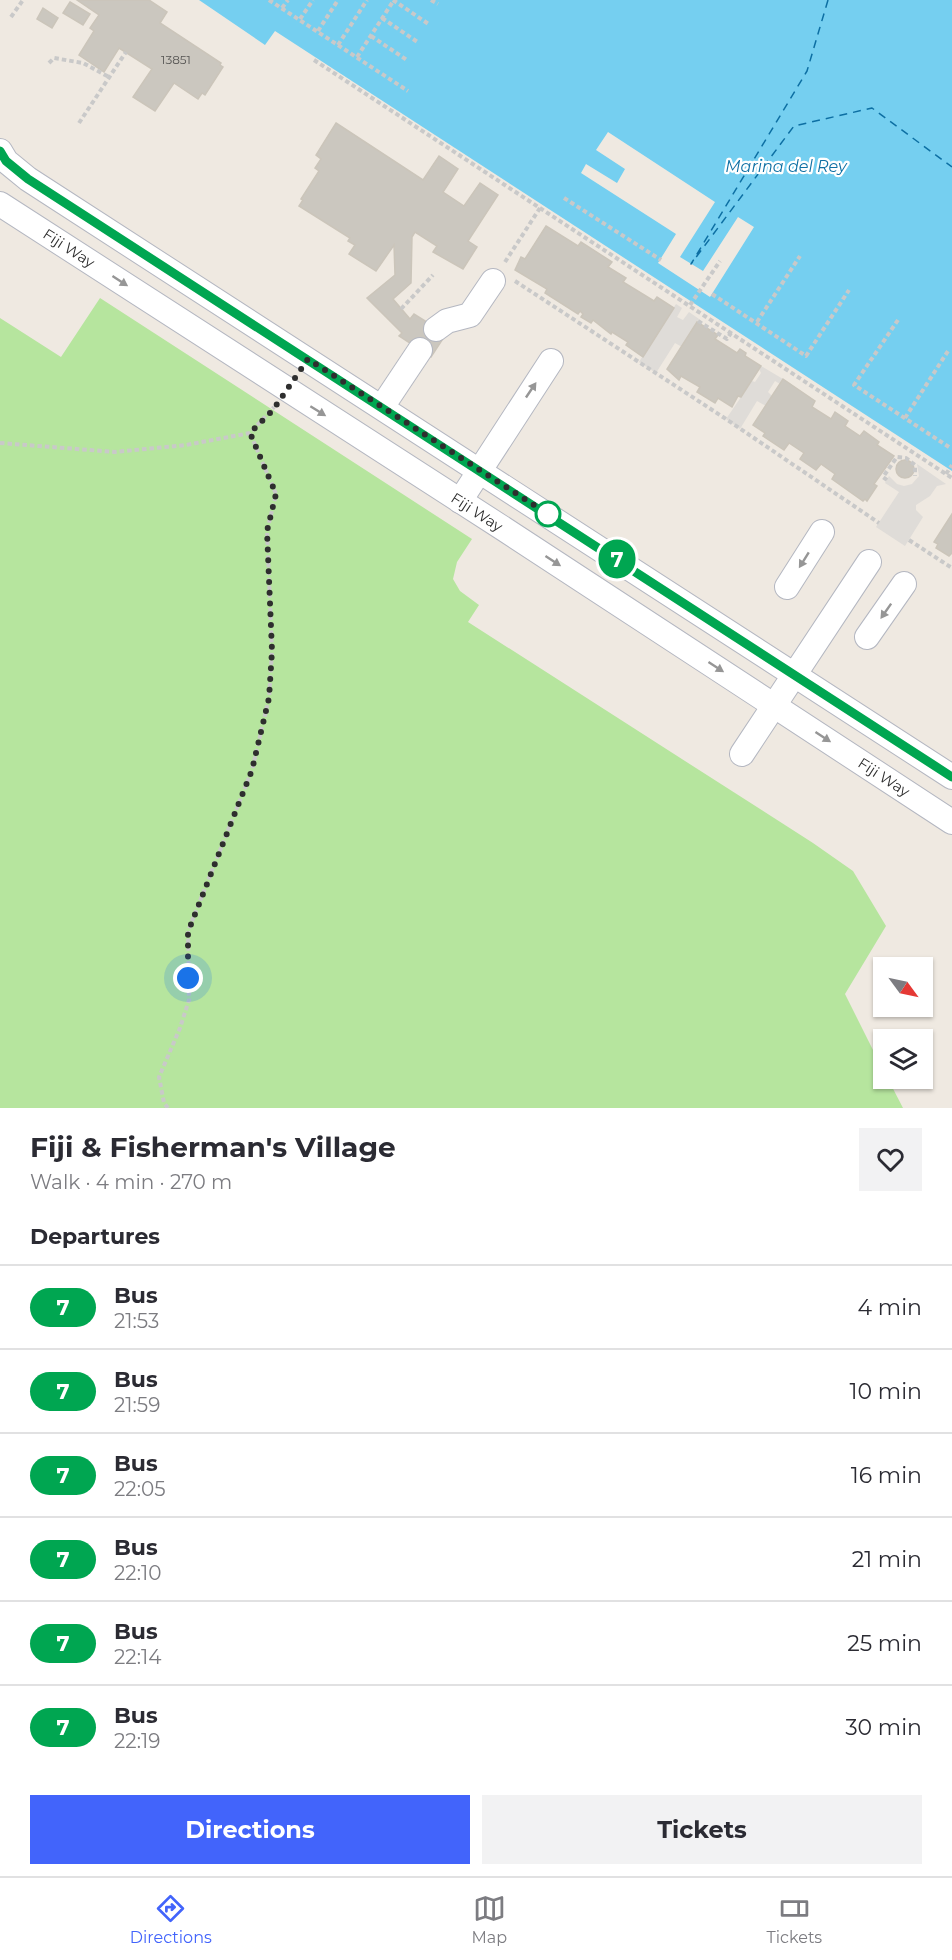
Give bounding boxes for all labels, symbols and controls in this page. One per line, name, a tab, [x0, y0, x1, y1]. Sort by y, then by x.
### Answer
house number: 13851	[161, 52, 191, 67]
water label: Marina del Rey	[725, 157, 848, 176]
street label: Fiji Way	[39, 224, 99, 272]
one-way arrow	[112, 275, 128, 286]
one-way arrow	[526, 382, 537, 398]
one-way arrow	[310, 405, 327, 416]
street label: Fiji Way	[447, 488, 507, 536]
unlabelled marker	[535, 501, 561, 527]
line badge: 7	[598, 540, 636, 578]
text: 7	[610, 547, 624, 572]
one-way arrow	[799, 551, 810, 568]
one-way arrow	[545, 555, 561, 566]
one-way arrow	[880, 602, 892, 618]
one-way arrow	[708, 662, 724, 673]
one-way arrow	[815, 731, 831, 742]
street label: Fiji Way	[854, 753, 914, 801]
north arrow	[873, 957, 933, 1017]
map controls	[873, 957, 933, 1089]
your location	[173, 963, 203, 993]
button: layers	[873, 1029, 933, 1089]
button: heart	[859, 1128, 922, 1191]
text: Fiji & Fisherman's Village	[30, 1130, 396, 1164]
text: Walk · 4 min · 270 m	[30, 1170, 232, 1194]
text: Departures	[30, 1223, 160, 1250]
text: Bus	[114, 1282, 158, 1309]
text: 4 min	[858, 1294, 922, 1321]
text: 7	[56, 1295, 70, 1320]
text: 21:53	[114, 1309, 159, 1333]
text: Bus	[114, 1366, 158, 1393]
text: 10 min	[850, 1378, 922, 1405]
text: 7	[56, 1379, 70, 1404]
text: 21:59	[114, 1393, 160, 1417]
text: Bus	[114, 1450, 158, 1477]
text: 16 min	[851, 1462, 922, 1489]
text: 7	[56, 1463, 70, 1488]
text: 22:05	[114, 1477, 166, 1501]
text: Bus	[114, 1534, 158, 1561]
text: 21 min	[852, 1546, 922, 1573]
text: 7	[56, 1547, 70, 1572]
text: 22:10	[114, 1561, 161, 1585]
text: Bus	[114, 1618, 158, 1645]
text: 25 min	[847, 1630, 922, 1657]
text: 7	[56, 1631, 70, 1656]
text: 22:14	[114, 1645, 161, 1669]
text: Bus	[114, 1702, 158, 1729]
text: 30 min	[845, 1714, 922, 1741]
text: 7	[56, 1715, 70, 1740]
text: 22:19	[114, 1729, 160, 1753]
button: Directions	[30, 1795, 470, 1864]
button: Tickets	[482, 1795, 922, 1864]
tab: Directions	[130, 1892, 212, 1947]
tab: Map	[471, 1892, 507, 1947]
tab: Tickets	[767, 1892, 822, 1947]

